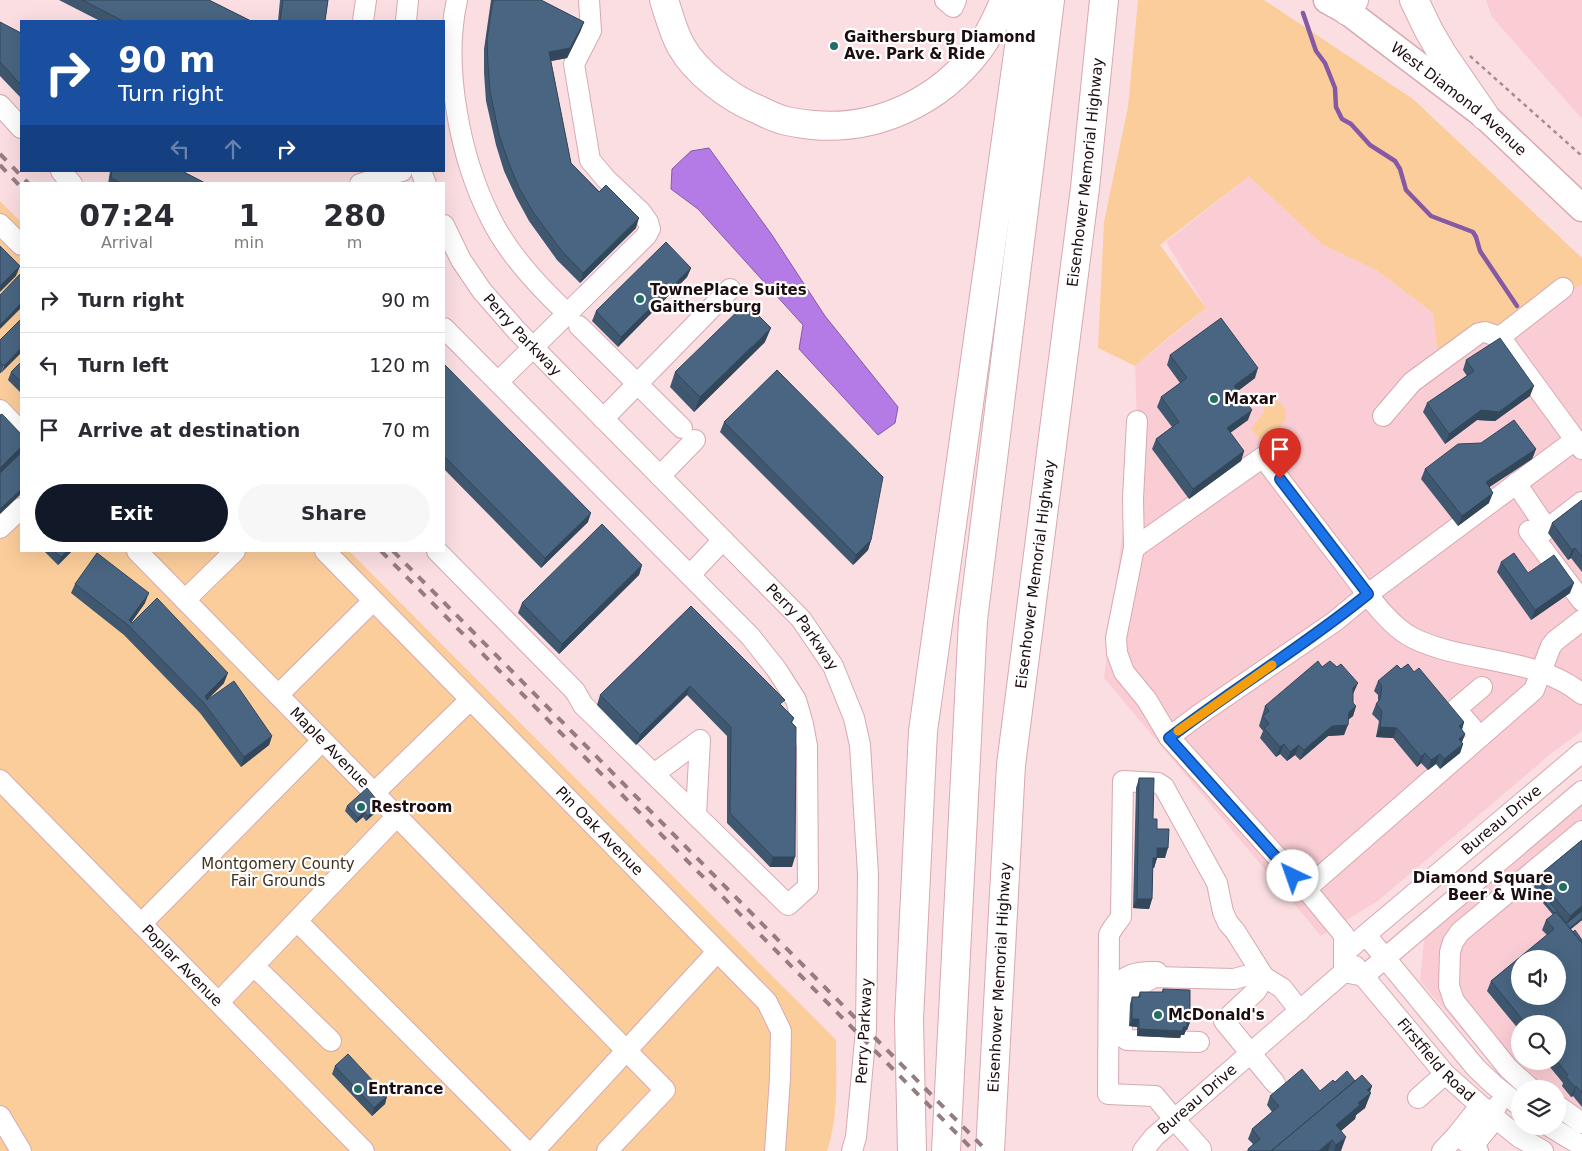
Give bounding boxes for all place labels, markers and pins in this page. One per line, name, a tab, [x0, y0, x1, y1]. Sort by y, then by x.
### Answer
place label: Gaithersburg Diamond Ave. Park & Ride	[844, 28, 1036, 63]
marker: Gaithersburg Diamond Ave. Park & Ride	[828, 40, 840, 52]
place label: TownePlace Suites Gaithersburg	[650, 281, 807, 316]
marker: TownePlace Suites Gaithersburg	[634, 293, 646, 305]
place label: Maxar	[1224, 390, 1277, 408]
marker: Maxar	[1208, 393, 1220, 405]
pin	[1259, 428, 1301, 479]
place label: Restroom	[371, 798, 452, 816]
marker: Restroom	[355, 801, 367, 813]
place label: Diamond Square Beer & Wine	[1413, 869, 1553, 904]
marker: Diamond Square Beer & Wine	[1557, 881, 1569, 893]
place label: McDonald's	[1168, 1006, 1265, 1024]
marker: McDonald's	[1152, 1009, 1164, 1021]
place label: Entrance	[368, 1080, 443, 1098]
marker: Entrance	[352, 1083, 364, 1095]

